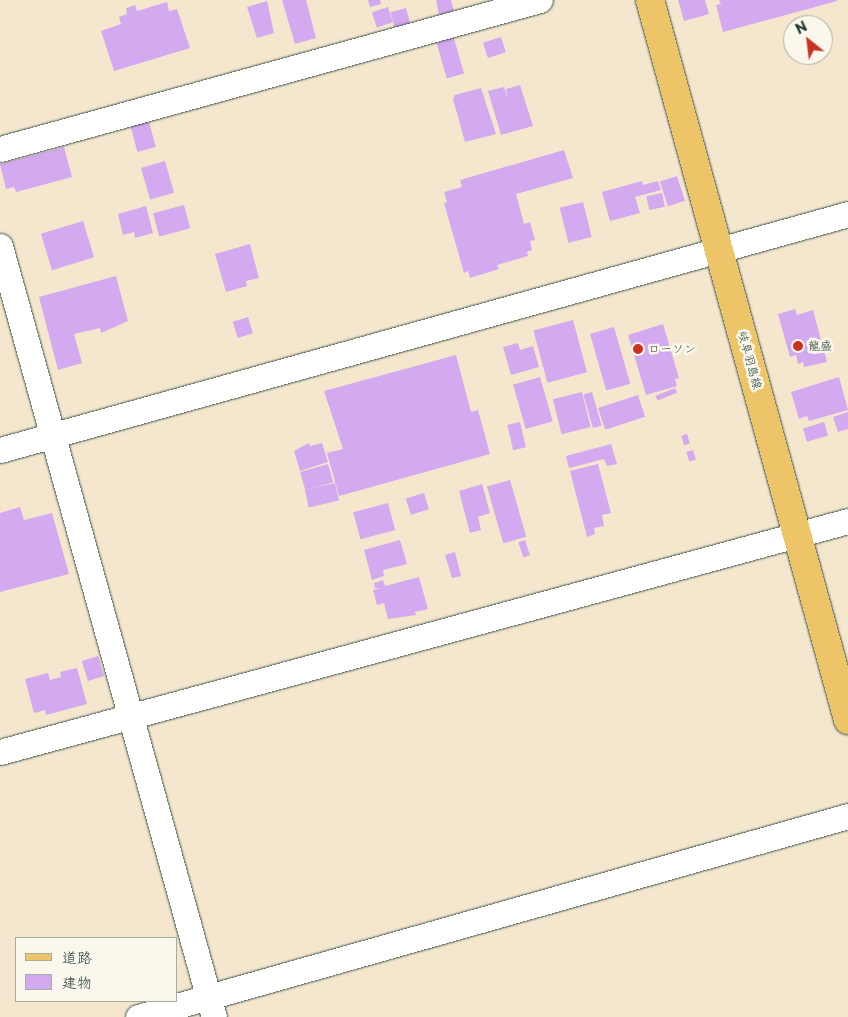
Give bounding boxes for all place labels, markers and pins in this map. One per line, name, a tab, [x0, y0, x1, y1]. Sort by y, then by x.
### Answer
place label: 龍盛	[808, 339, 832, 353]
marker: 龍盛	[792, 340, 804, 352]
place label: ローソン	[648, 342, 696, 356]
marker: ローソン	[632, 343, 644, 355]

